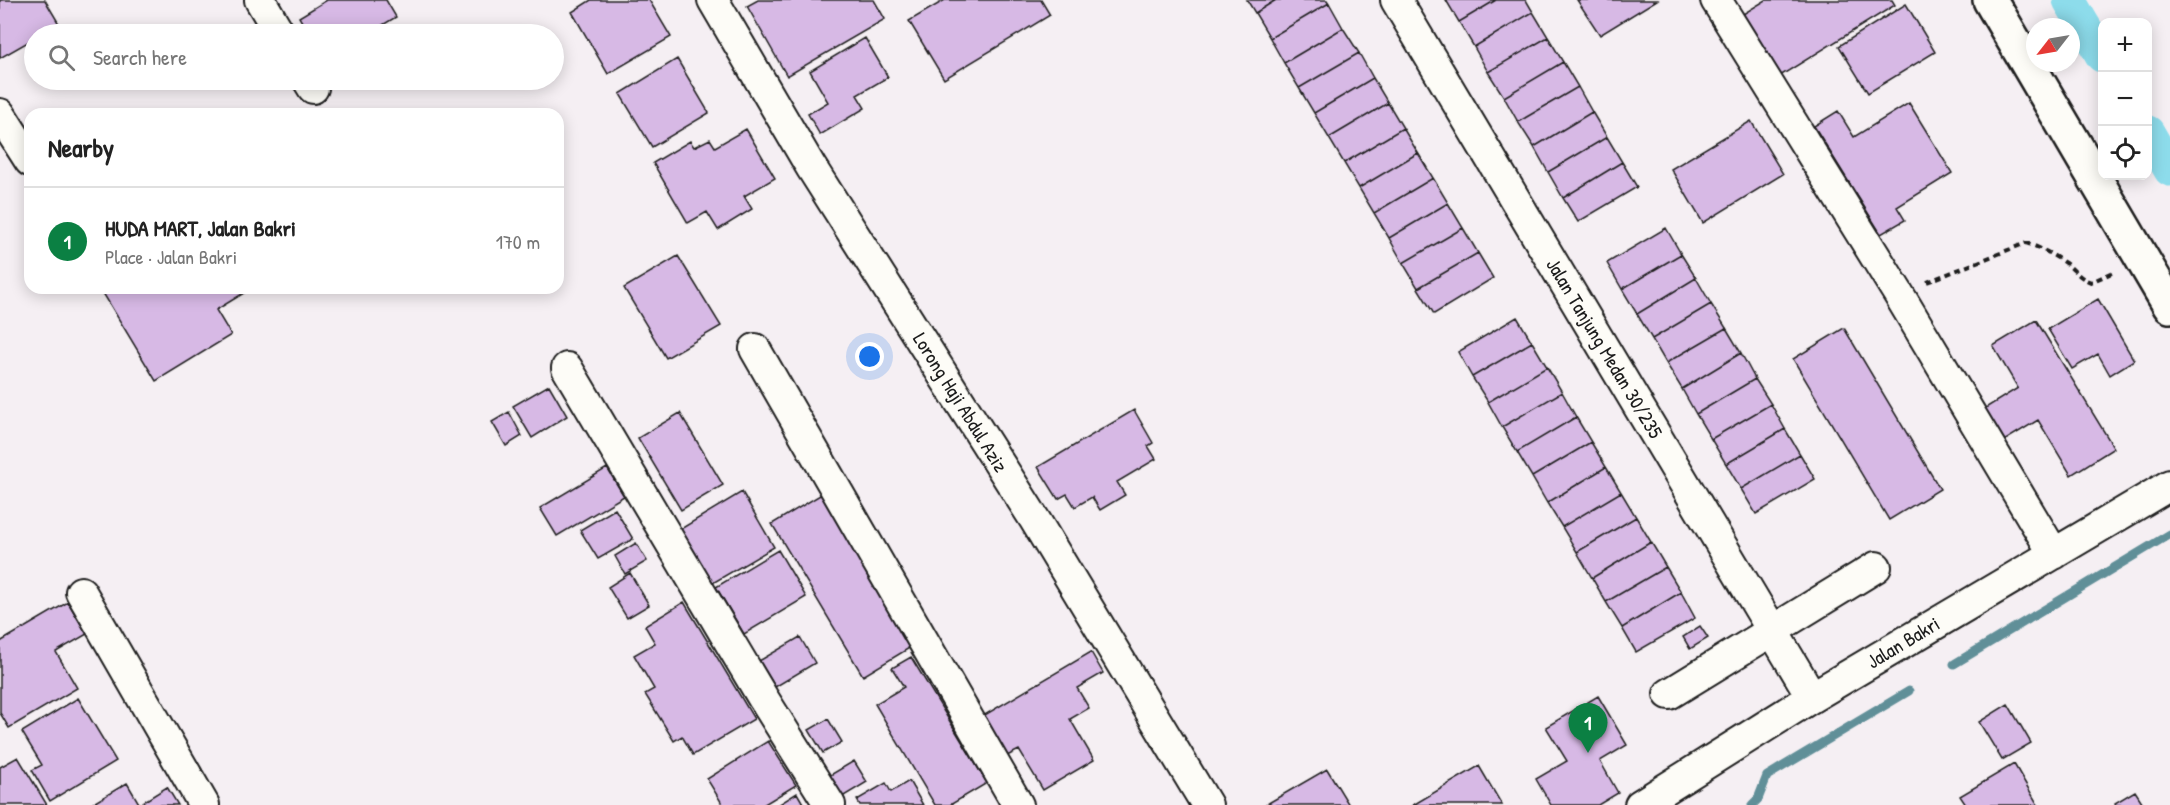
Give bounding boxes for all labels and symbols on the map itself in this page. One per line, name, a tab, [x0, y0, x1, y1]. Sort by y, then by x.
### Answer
north arrow	[2026, 18, 2080, 72]
street label: Jalan Tanjung Medan 30/235	[1540, 253, 1670, 444]
street label: Lorong Haji Abdul Aziz	[907, 327, 1015, 477]
your location	[855, 342, 884, 371]
street label: Jalan Bakri	[1862, 610, 1944, 674]
pin: 1	[1568, 704, 1608, 753]

